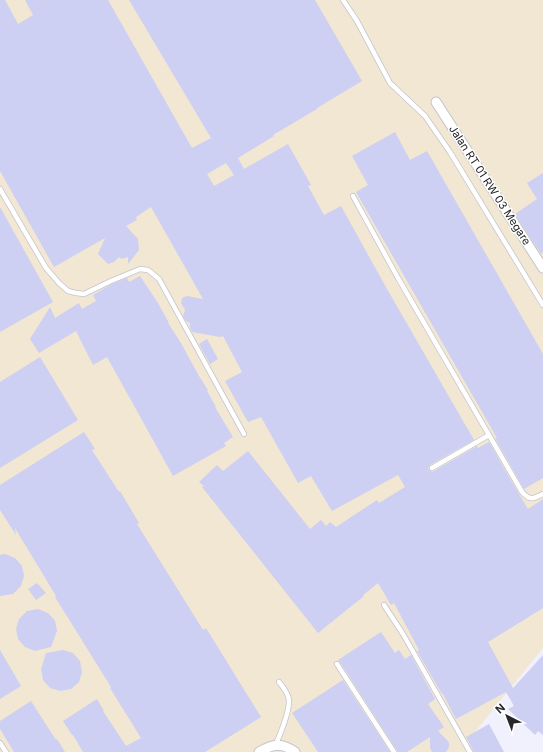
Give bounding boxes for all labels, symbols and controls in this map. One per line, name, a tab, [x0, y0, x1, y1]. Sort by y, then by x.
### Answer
street label: Jalan RT 01 RW 03 Megare	[446, 122, 534, 248]
north arrow	[487, 696, 527, 736]
text: N	[493, 701, 508, 717]

